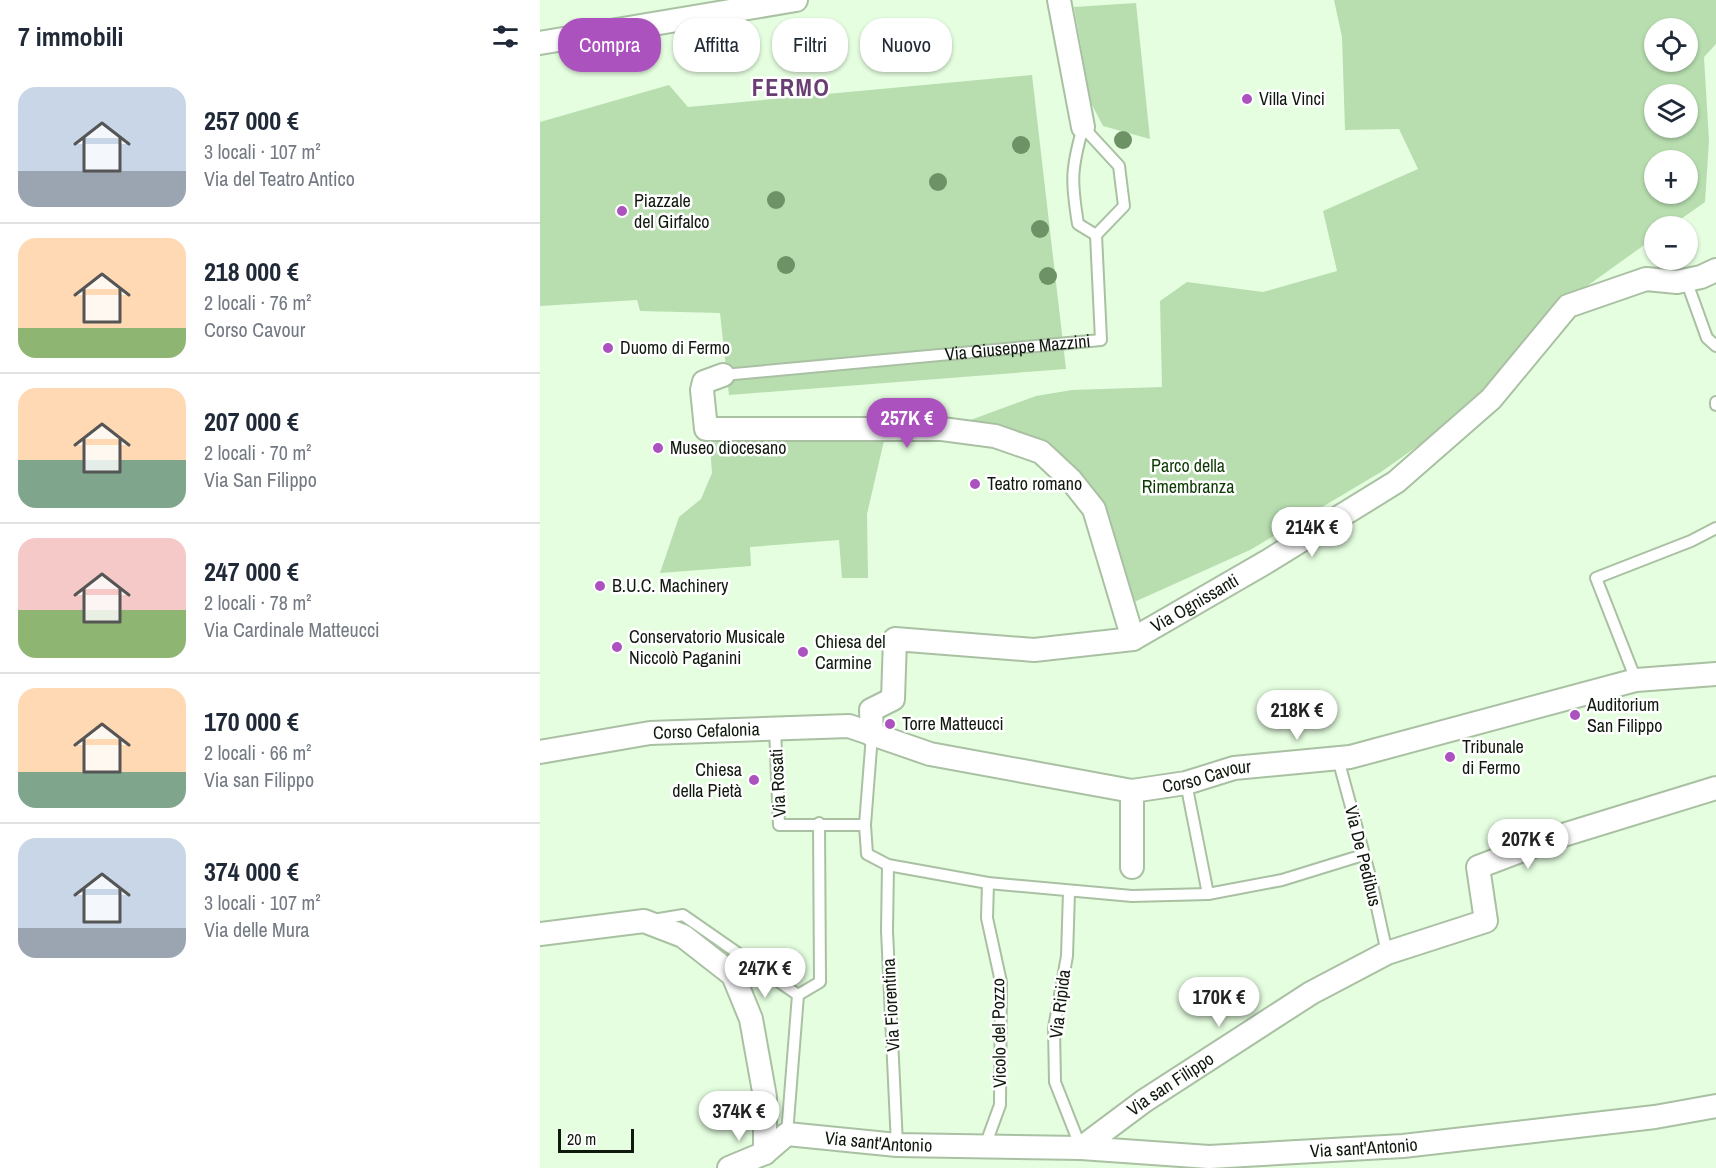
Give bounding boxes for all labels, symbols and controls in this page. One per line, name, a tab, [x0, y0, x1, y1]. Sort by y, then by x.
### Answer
chip: Compra	[558, 18, 661, 72]
chip: Affitta	[673, 18, 760, 72]
chip: Filtri	[772, 18, 848, 72]
chip: Nuovo	[860, 18, 952, 72]
map controls	[1644, 18, 1698, 270]
button: locate	[1644, 18, 1698, 72]
text: 7 immobili	[18, 19, 123, 54]
icon: filters	[489, 20, 522, 53]
district label: FERMO	[752, 71, 830, 103]
button: layers	[1644, 84, 1698, 138]
place label: Villa Vinci	[1259, 86, 1325, 111]
marker: Villa Vinci	[1240, 92, 1254, 106]
text: 257 000 €	[204, 103, 299, 138]
icon: home	[66, 111, 138, 183]
text: 3 locali · 107 m²	[204, 138, 321, 165]
button: +	[1644, 150, 1698, 204]
text: Via del Teatro Antico	[204, 165, 355, 192]
place label: Piazzale del Girfalco	[634, 188, 709, 234]
marker: Piazzale del Girfalco	[615, 204, 629, 218]
button: −	[1644, 216, 1698, 270]
text: 218 000 €	[204, 254, 299, 289]
icon: home	[66, 262, 138, 334]
text: 2 locali · 76 m²	[204, 289, 312, 316]
text: Corso Cavour	[204, 316, 305, 343]
street label: Via Giuseppe Mazzini	[944, 328, 1092, 366]
place label: Duomo di Fermo	[620, 335, 730, 360]
marker: Duomo di Fermo	[601, 341, 615, 355]
pin: 257K €	[858, 398, 956, 449]
text: 207 000 €	[204, 404, 299, 439]
text: 257K €	[881, 404, 933, 431]
icon: home	[66, 412, 138, 484]
place label: Museo diocesano	[670, 435, 787, 460]
text: 2 locali · 70 m²	[204, 439, 312, 466]
marker: Museo diocesano	[651, 441, 665, 455]
park label: Parco della Rimembranza	[1142, 453, 1234, 499]
text: Via San Filippo	[204, 466, 317, 493]
place label: Teatro romano	[987, 471, 1082, 496]
marker: Teatro romano	[968, 477, 982, 491]
pin: 214K €	[1263, 507, 1361, 558]
text: 214K €	[1286, 513, 1338, 540]
text: 247 000 €	[204, 554, 299, 589]
icon: home	[66, 562, 138, 634]
street label: Via Ognissanti	[1146, 568, 1243, 638]
place label: B.U.C. Machinery	[612, 573, 729, 598]
marker: B.U.C. Machinery	[593, 579, 607, 593]
text: 2 locali · 78 m²	[204, 589, 312, 616]
text: Via Cardinale Matteucci	[204, 616, 380, 643]
place label: Conservatorio Musicale Niccolò Paganini	[629, 624, 785, 670]
place label: Chiesa del Carmine	[815, 629, 886, 675]
marker: Conservatorio Musicale Niccolò Paganini	[610, 640, 624, 654]
marker: Chiesa del Carmine	[796, 645, 810, 659]
pin: 218K €	[1248, 690, 1346, 741]
place label: Auditorium San Filippo	[1586, 692, 1663, 738]
text: 218K €	[1271, 696, 1323, 723]
text: 170 000 €	[204, 704, 299, 739]
marker: Auditorium San Filippo	[1568, 708, 1582, 722]
place label: Torre Matteucci	[902, 711, 1004, 736]
icon: home	[66, 712, 138, 784]
street label: Corso Cefalonia	[653, 716, 760, 745]
marker: Torre Matteucci	[883, 717, 897, 731]
place label: Tribunale di Fermo	[1462, 734, 1524, 780]
text: 2 locali · 66 m²	[204, 739, 312, 766]
street label: Via Rosati	[763, 748, 792, 818]
marker: Tribunale di Fermo	[1443, 750, 1457, 764]
street label: Corso Cavour	[1160, 753, 1252, 798]
place label: Chiesa della Pietà	[672, 757, 742, 803]
text: Via san Filippo	[204, 766, 314, 793]
marker: Chiesa della Pietà	[747, 773, 761, 787]
street label: Via De Pedibus	[1339, 803, 1388, 909]
pin: 207K €	[1479, 819, 1577, 870]
text: 207K €	[1502, 825, 1554, 852]
text: 374 000 €	[204, 854, 299, 889]
icon: home	[66, 862, 138, 934]
text: 3 locali · 107 m²	[204, 889, 321, 916]
text: Via delle Mura	[204, 916, 309, 943]
pin: 247K €	[716, 948, 814, 999]
text: 247K €	[739, 954, 791, 981]
street label: Via Fiorentina	[876, 958, 905, 1052]
street label: Via Ripida	[1043, 968, 1076, 1040]
pin: 170K €	[1170, 977, 1268, 1028]
street label: Vicolo del Pozzo	[985, 978, 1012, 1088]
text: 170K €	[1193, 983, 1245, 1010]
street label: Via san Filippo	[1122, 1046, 1219, 1121]
pin: 374K €	[690, 1091, 788, 1142]
text: 374K €	[713, 1097, 765, 1124]
street label: Via sant'Antonio	[824, 1125, 932, 1158]
scale bar	[558, 1126, 634, 1154]
text: 20 m	[567, 1128, 596, 1150]
street label: Via sant'Antonio	[1309, 1131, 1419, 1163]

